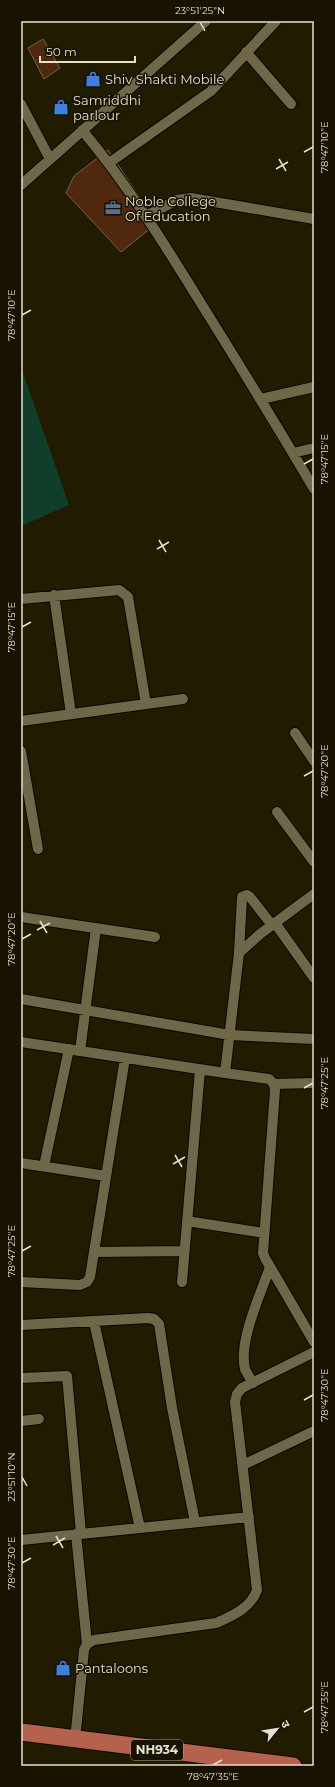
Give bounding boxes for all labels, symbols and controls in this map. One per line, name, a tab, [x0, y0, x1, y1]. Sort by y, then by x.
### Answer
text: 23°51'25"N	[175, 4, 225, 17]
scale bar	[40, 38, 135, 64]
text: 50 m	[46, 44, 77, 59]
shop icon: Shiv Shakti Mobile	[84, 70, 102, 88]
place label: Shiv Shakti Mobile	[105, 71, 225, 87]
place label: Samriddhi parlour	[73, 92, 141, 123]
shop icon: Samriddhi parlour	[52, 98, 70, 116]
text: 78°47'10"E	[318, 121, 331, 173]
place label: Noble College Of Education	[125, 193, 216, 224]
office icon: Noble College Of Education	[104, 199, 122, 217]
text: 78°47'10"E	[5, 289, 18, 341]
text: 78°47'15"E	[318, 434, 331, 484]
text: 78°47'15"E	[5, 602, 18, 652]
text: 78°47'20"E	[318, 744, 331, 798]
text: 78°47'20"E	[5, 912, 18, 966]
text: 78°47'25"E	[318, 1057, 331, 1109]
text: 78°47'25"E	[5, 1225, 18, 1277]
text: 78°47'30"E	[318, 1368, 331, 1422]
text: 23°51'10"N	[5, 1452, 18, 1502]
text: 78°47'30"E	[5, 1536, 18, 1590]
shop icon: Pantaloons	[54, 1659, 72, 1677]
place label: Pantaloons	[75, 1660, 148, 1676]
text: 78°47'35"E	[318, 1681, 331, 1733]
north arrow	[257, 1709, 297, 1749]
text: उ	[278, 1718, 294, 1731]
road number: NH934	[131, 1740, 183, 1760]
text: 78°47'35"E	[187, 1770, 239, 1783]

